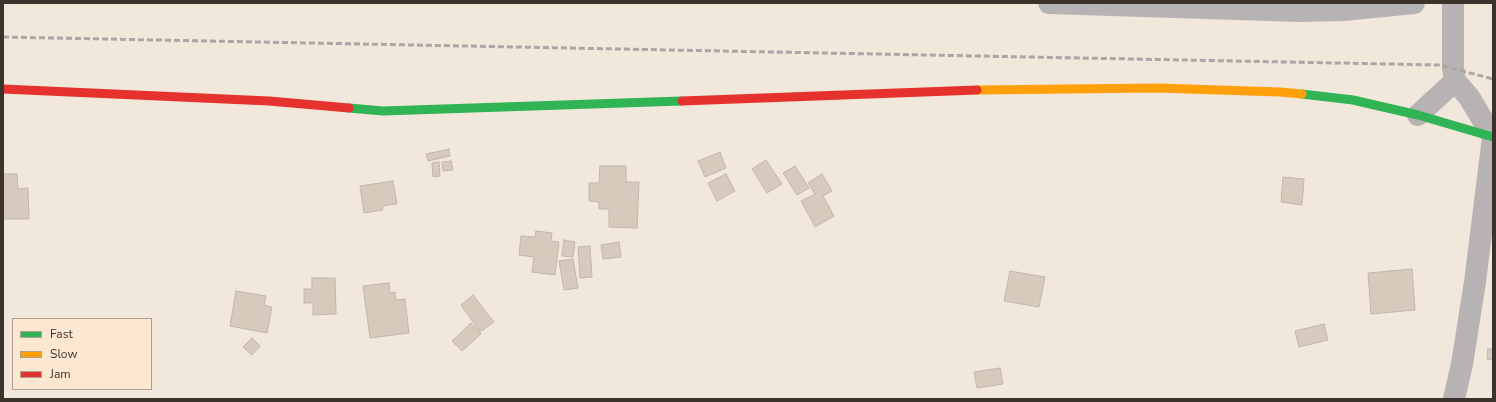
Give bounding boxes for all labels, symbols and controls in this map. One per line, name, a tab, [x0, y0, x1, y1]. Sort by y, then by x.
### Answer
legend	[12, 318, 152, 390]
text: Fast	[50, 326, 73, 342]
text: Slow	[50, 346, 78, 362]
text: Jam	[50, 366, 71, 382]

